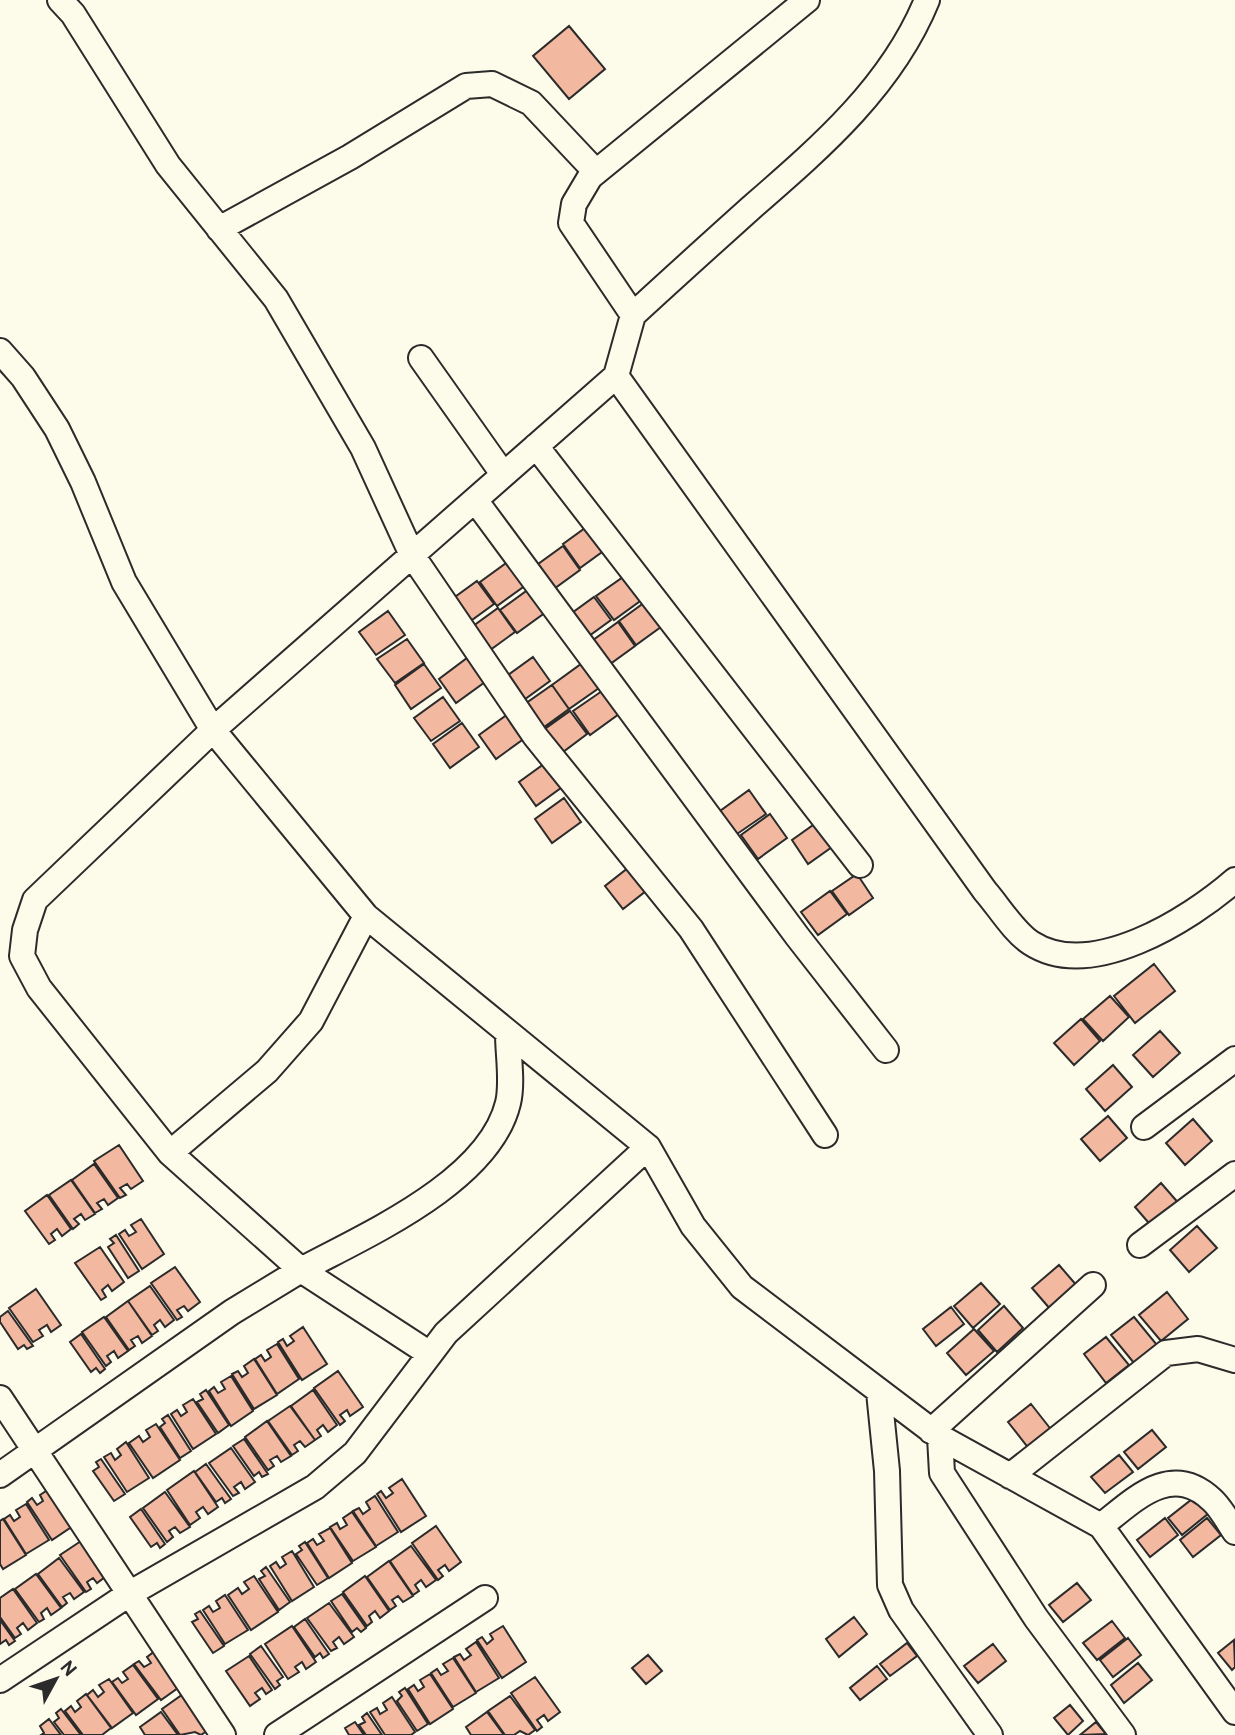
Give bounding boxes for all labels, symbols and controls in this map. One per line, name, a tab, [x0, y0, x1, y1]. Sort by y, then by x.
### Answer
north arrow	[21, 1644, 91, 1714]
text: N	[54, 1656, 81, 1682]

